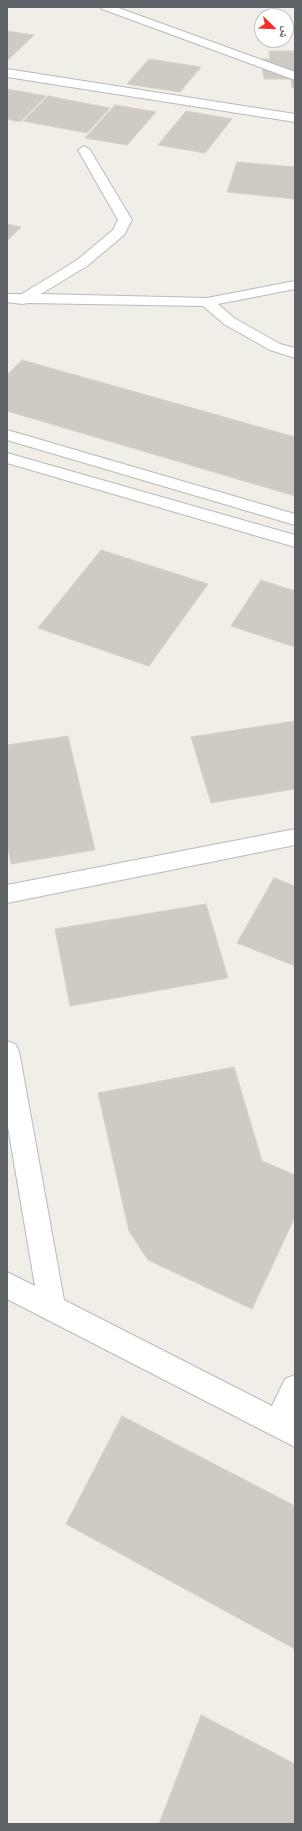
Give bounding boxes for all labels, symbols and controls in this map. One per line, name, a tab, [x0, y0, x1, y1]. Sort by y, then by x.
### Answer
north arrow	[254, 8, 294, 48]
text: ش	[276, 25, 293, 40]

